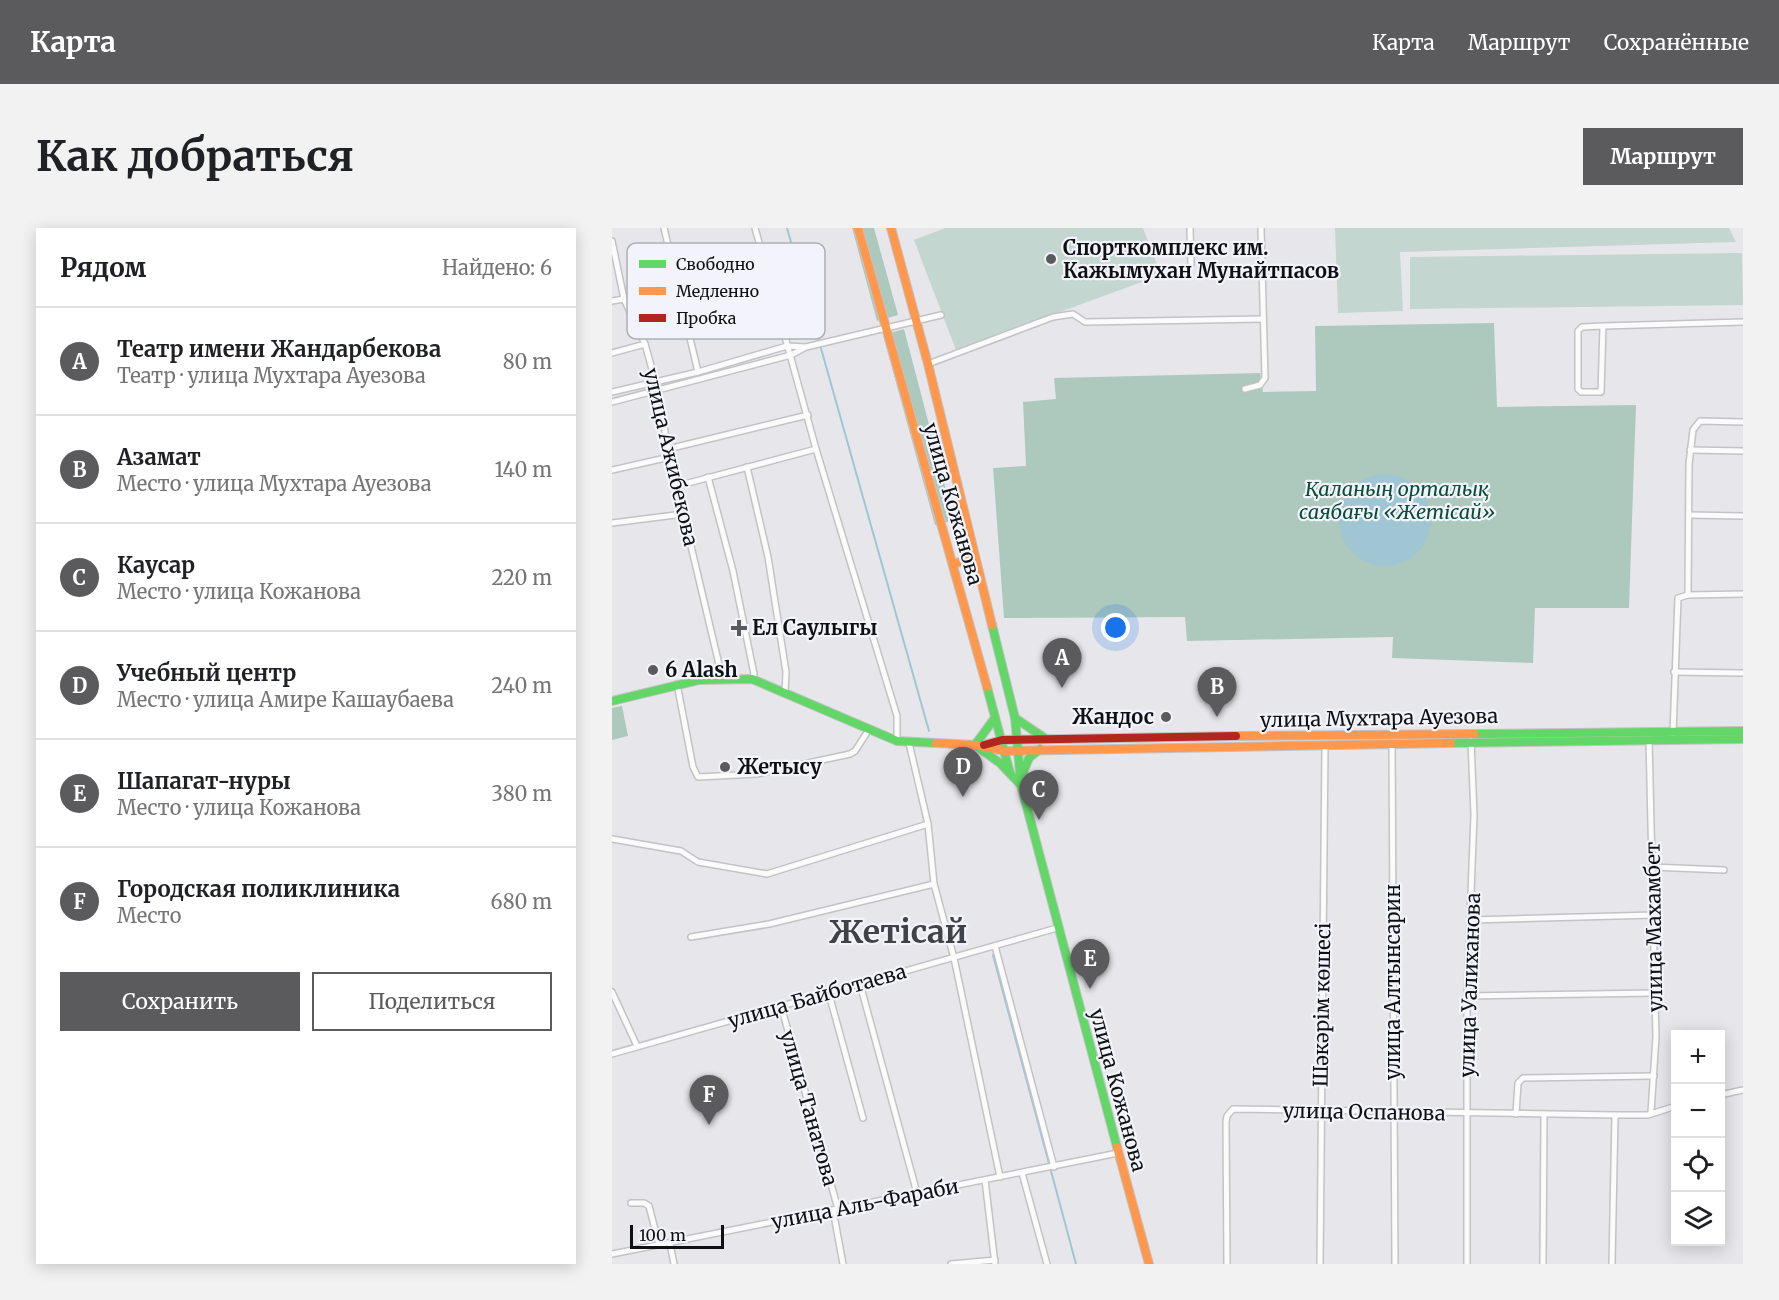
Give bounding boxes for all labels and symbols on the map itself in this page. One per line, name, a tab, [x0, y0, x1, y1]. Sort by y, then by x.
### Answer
place label: Спорткомплекс им. Кажымухан Мунайтпасов	[1063, 235, 1339, 283]
legend	[627, 243, 825, 339]
marker: Спорткомплекс им. Кажымухан Мунайтпасов	[1044, 252, 1058, 266]
text: Свободно	[676, 254, 755, 274]
text: Медленно	[676, 281, 759, 301]
text: Пробка	[676, 308, 737, 328]
street label: улица Ажибекова	[639, 365, 704, 549]
street label: улица Кожанова	[918, 420, 989, 588]
park label: Қаланың орталық саябағы «Жетісай»	[1299, 476, 1495, 524]
your location	[1101, 613, 1130, 642]
place label: Ел Саулыгы	[752, 615, 878, 640]
marker: Ел Саулыгы	[730, 619, 748, 637]
pin: A	[1042, 638, 1082, 688]
place label: 6 Alash	[665, 657, 738, 682]
marker: 6 Alash	[646, 663, 660, 677]
pin: B	[1198, 668, 1236, 717]
street label: улица Мухтара Ауезова	[1260, 703, 1499, 732]
place label: Жандос	[1072, 704, 1154, 729]
marker: Жандос	[1159, 710, 1173, 724]
pin: D	[944, 748, 982, 797]
place label: Жетысу	[737, 754, 822, 779]
marker: Жетысу	[718, 760, 732, 774]
pin: C	[1020, 770, 1058, 820]
street label: улица Махамбет	[1640, 842, 1667, 1012]
street label: улица Алтынсарин	[1380, 884, 1405, 1080]
street label: улица Уалиханова	[1454, 892, 1485, 1078]
district label: Жетісай	[829, 912, 967, 952]
street label: Шәкәрім көшесі	[1308, 922, 1335, 1088]
pin: E	[1070, 940, 1110, 989]
street label: улица Байботаева	[725, 958, 909, 1033]
street label: улица Кожанова	[1085, 1006, 1152, 1174]
street label: улица Танатова	[775, 1027, 844, 1189]
pin: F	[690, 1076, 728, 1125]
street label: улица Оспанова	[1282, 1098, 1446, 1125]
street label: улица Аль-Фараби	[769, 1173, 961, 1234]
scale bar	[630, 1222, 724, 1250]

